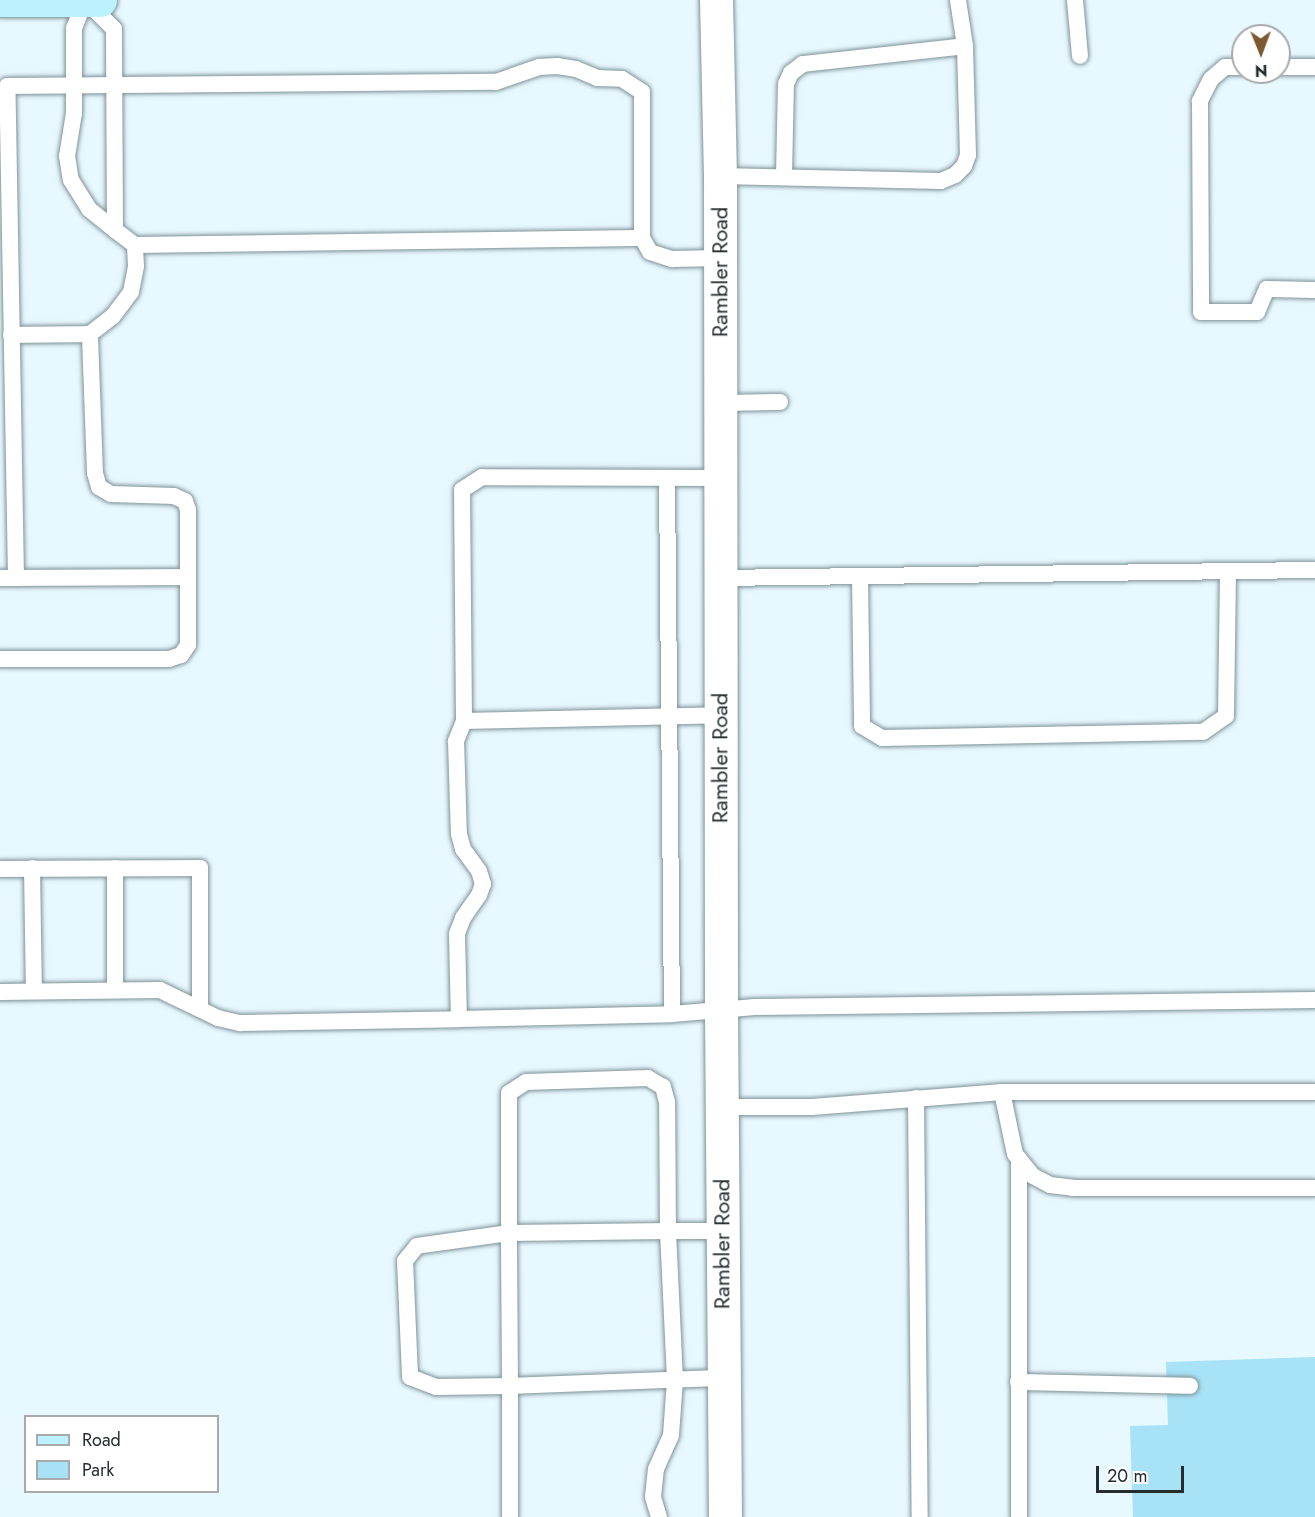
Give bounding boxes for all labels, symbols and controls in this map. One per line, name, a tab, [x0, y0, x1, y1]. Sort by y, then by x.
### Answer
north arrow	[1231, 24, 1291, 84]
text: N	[1255, 59, 1268, 82]
street label: Rambler Road	[707, 207, 733, 337]
street label: Rambler Road	[707, 693, 733, 823]
street label: Rambler Road	[709, 1179, 735, 1309]
legend	[24, 1415, 219, 1493]
text: Road	[82, 1427, 121, 1453]
scale bar	[1099, 1454, 1188, 1492]
text: Park	[82, 1457, 114, 1483]
text: 20 m	[1107, 1463, 1147, 1489]

